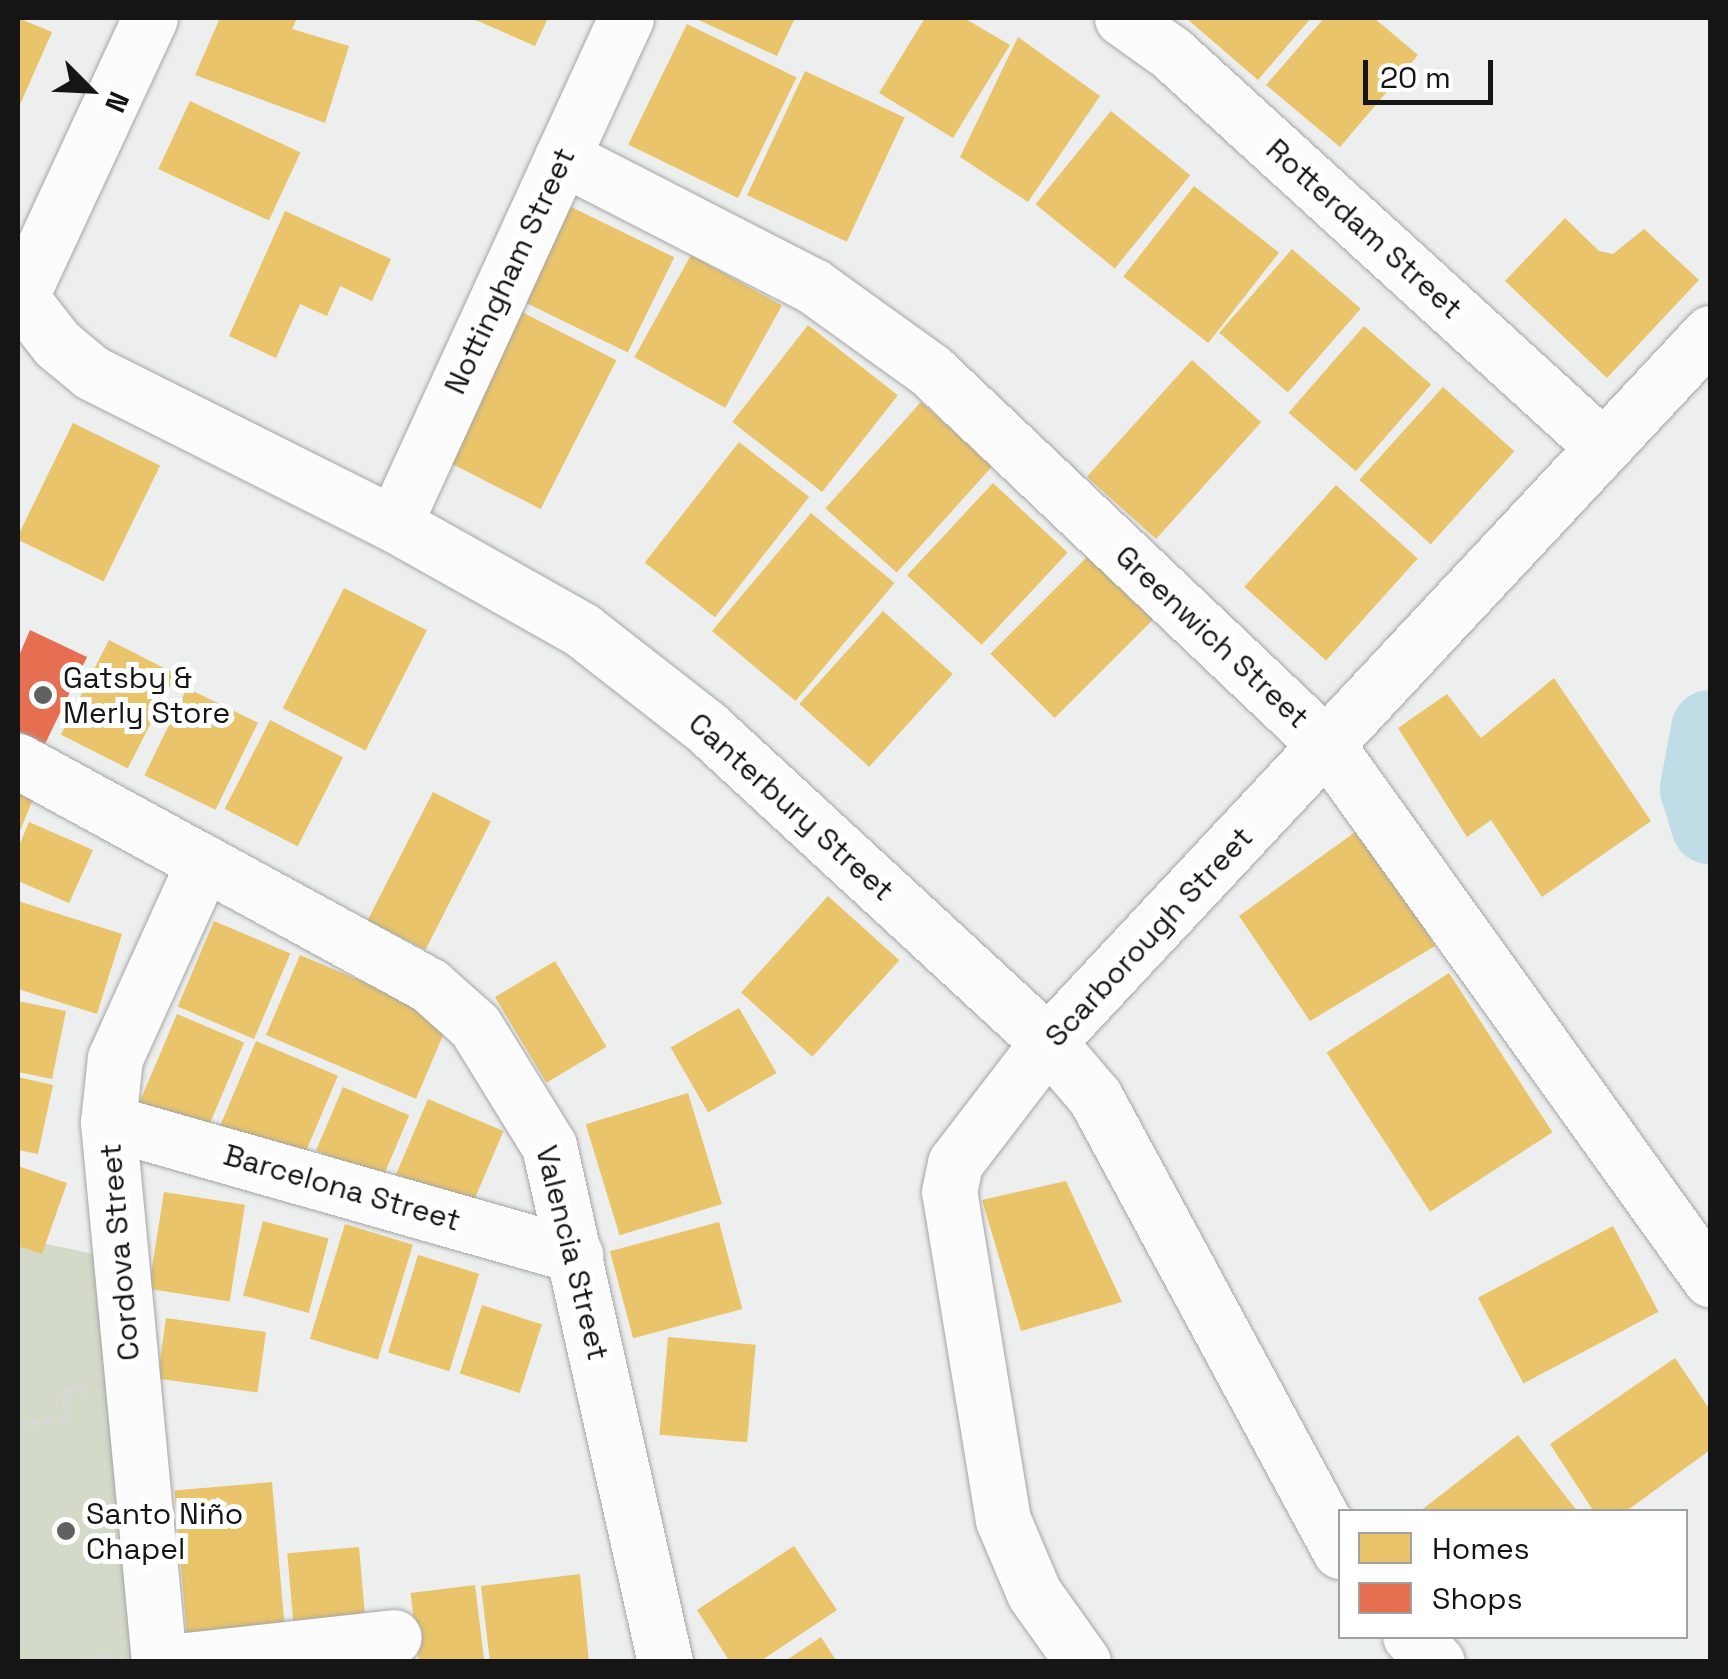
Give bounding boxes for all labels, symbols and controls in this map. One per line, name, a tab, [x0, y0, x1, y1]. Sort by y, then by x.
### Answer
north arrow	[40, 40, 140, 140]
scale bar	[1368, 40, 1498, 102]
text: 20 m	[1380, 58, 1451, 97]
text: N	[97, 86, 138, 118]
street label: Rotterdam Street	[1259, 132, 1469, 326]
street label: Nottingham Street	[437, 142, 583, 400]
street label: Greenwich Street	[1108, 538, 1316, 736]
place label: Gatsby & Merly Store	[63, 660, 230, 730]
marker: Gatsby & Merly Store	[32, 684, 54, 706]
street label: Canterbury Street	[681, 705, 901, 909]
street label: Scarborough Street	[1038, 820, 1260, 1054]
street label: Barcelona Street	[220, 1137, 464, 1239]
street label: Cordova Street	[93, 1142, 147, 1362]
street label: Valencia Street	[528, 1142, 616, 1364]
place label: Santo Niño Chapel	[86, 1496, 243, 1566]
legend	[1338, 1509, 1688, 1639]
marker: Santo Niño Chapel	[55, 1520, 77, 1542]
text: Homes	[1432, 1529, 1530, 1568]
text: Shops	[1432, 1579, 1522, 1618]

